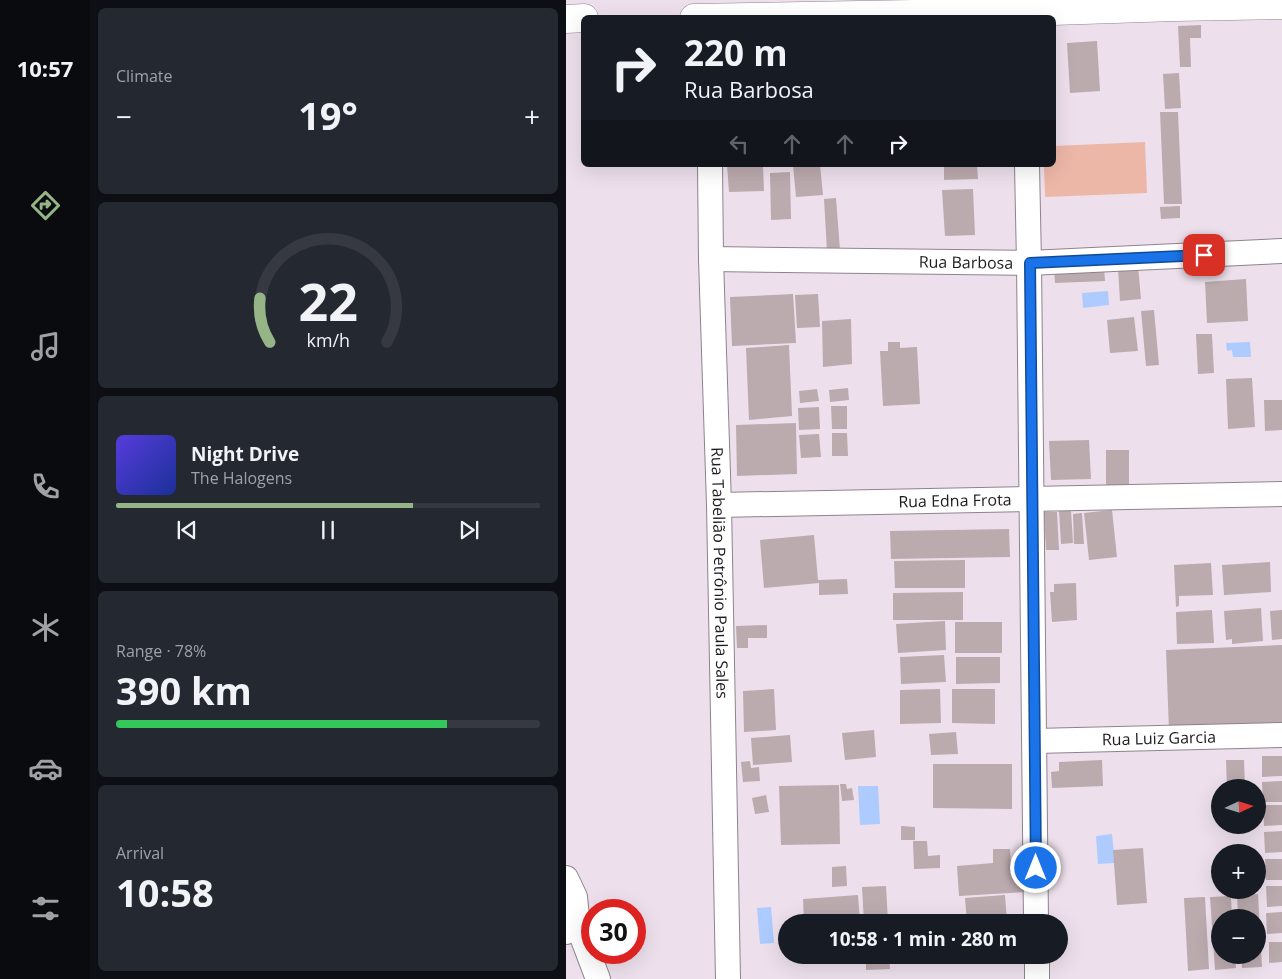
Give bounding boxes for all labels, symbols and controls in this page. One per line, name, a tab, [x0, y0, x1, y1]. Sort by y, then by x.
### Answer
text: 220 m	[684, 29, 788, 76]
icon: right	[601, 35, 666, 100]
text: 10:57	[17, 53, 73, 83]
text: Climate	[116, 65, 173, 87]
text: Rua Barbosa	[684, 74, 814, 104]
text: 19°	[298, 89, 358, 141]
text: −	[116, 97, 132, 135]
text: +	[524, 97, 540, 135]
icon: left	[725, 130, 753, 158]
icon: ahead	[778, 130, 806, 158]
icon: ahead	[831, 130, 859, 158]
icon: right	[884, 130, 912, 158]
icon: directions	[28, 188, 63, 223]
pin	[1183, 234, 1225, 276]
icon: arrive	[1190, 241, 1218, 269]
street label: Rua Barbosa	[919, 251, 1013, 274]
text: 22	[298, 265, 358, 336]
text: km/h	[306, 328, 350, 352]
icon: music	[28, 329, 63, 364]
text: Night Drive	[191, 441, 299, 467]
street label: Rua Tabelião Petrônio Paula Sales	[706, 447, 734, 699]
text: The Halogens	[191, 467, 292, 489]
icon: phone	[28, 469, 63, 504]
street label: Rua Edna Frota	[898, 488, 1012, 512]
icon: previous	[173, 516, 201, 544]
icon: pause	[314, 516, 342, 544]
icon: next	[455, 516, 483, 544]
icon: climate	[28, 610, 63, 645]
text: Range · 78%	[116, 640, 206, 662]
text: 390 km	[116, 664, 252, 716]
street label: Rua Luiz Garcia	[1102, 726, 1216, 750]
icon: car	[28, 751, 63, 786]
north arrow	[1211, 779, 1266, 834]
map controls	[1211, 779, 1266, 964]
position arrow	[1009, 841, 1061, 893]
text: Arrival	[116, 842, 164, 864]
button: +	[1211, 844, 1266, 899]
text: 10:58	[116, 866, 214, 918]
icon: filters	[28, 891, 63, 926]
speed limit sign: 30	[581, 899, 646, 964]
button: −	[1211, 909, 1266, 964]
text: 10:58 · 1 min · 280 m	[829, 926, 1017, 952]

